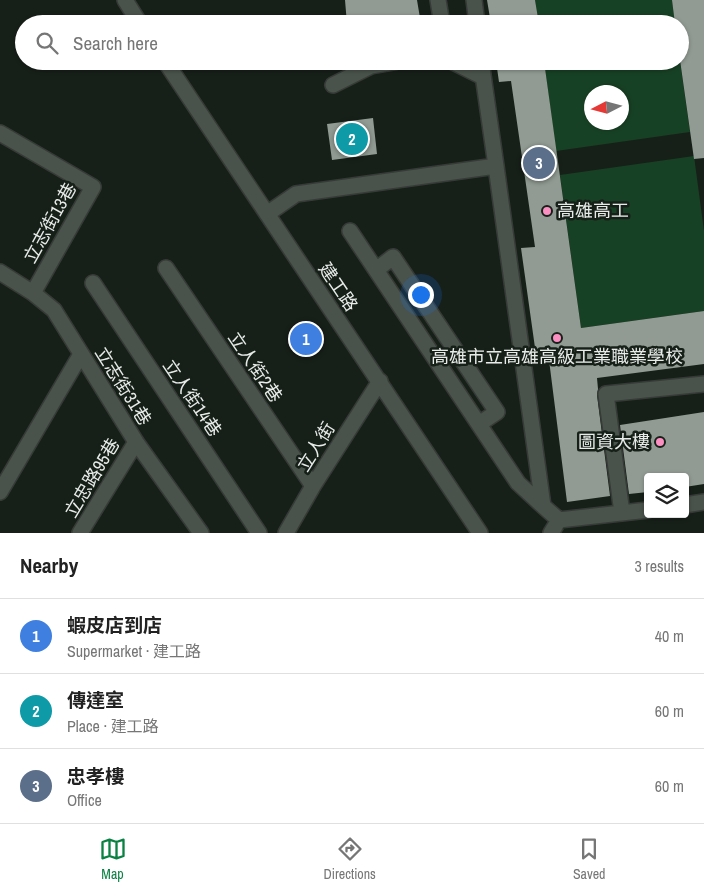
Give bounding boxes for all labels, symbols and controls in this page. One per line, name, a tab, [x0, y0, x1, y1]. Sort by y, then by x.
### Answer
search box	[15, 15, 689, 70]
icon: search	[33, 29, 61, 57]
text: Search here	[73, 30, 158, 56]
north arrow	[584, 85, 629, 130]
pin: 2	[336, 120, 368, 158]
pin: 3	[523, 144, 555, 182]
street label: 立志街13巷	[17, 178, 82, 267]
place label: 高雄高工	[557, 198, 629, 223]
marker: 高雄高工	[541, 205, 553, 217]
street label: 建工路	[313, 257, 364, 316]
your location	[408, 282, 434, 308]
pin: 1	[290, 320, 322, 358]
street label: 立人街2巷	[223, 326, 288, 407]
marker: 高雄市立高雄高級工業職業學校	[551, 332, 563, 344]
street label: 立志街31巷	[89, 342, 157, 430]
place label: 高雄市立高雄高級工業職業學校	[431, 344, 683, 369]
street label: 立人街14巷	[157, 354, 227, 441]
street label: 立人街	[291, 417, 340, 476]
place label: 圖資大樓	[578, 429, 650, 454]
street label: 立忠路95巷	[58, 433, 125, 522]
marker: 圖資大樓	[654, 436, 666, 448]
map controls	[644, 473, 689, 518]
button: layers	[644, 473, 689, 518]
text: Nearby	[20, 551, 78, 580]
text: 3 results	[634, 555, 684, 577]
text: 蝦皮店到店	[67, 612, 162, 638]
text: 1	[32, 625, 40, 647]
text: 40 m	[655, 625, 684, 647]
text: Supermarket · 建工路	[67, 640, 201, 662]
text: 傳達室	[67, 687, 124, 713]
text: 2	[32, 700, 40, 722]
text: 60 m	[655, 700, 684, 722]
text: Place · 建工路	[67, 715, 159, 737]
text: 忠孝樓	[67, 763, 124, 789]
text: 3	[32, 775, 40, 797]
text: 60 m	[655, 775, 684, 797]
text: Office	[67, 789, 102, 811]
tab: Map	[99, 835, 127, 883]
tab: Directions	[324, 835, 376, 883]
tab: Saved	[573, 835, 605, 883]

